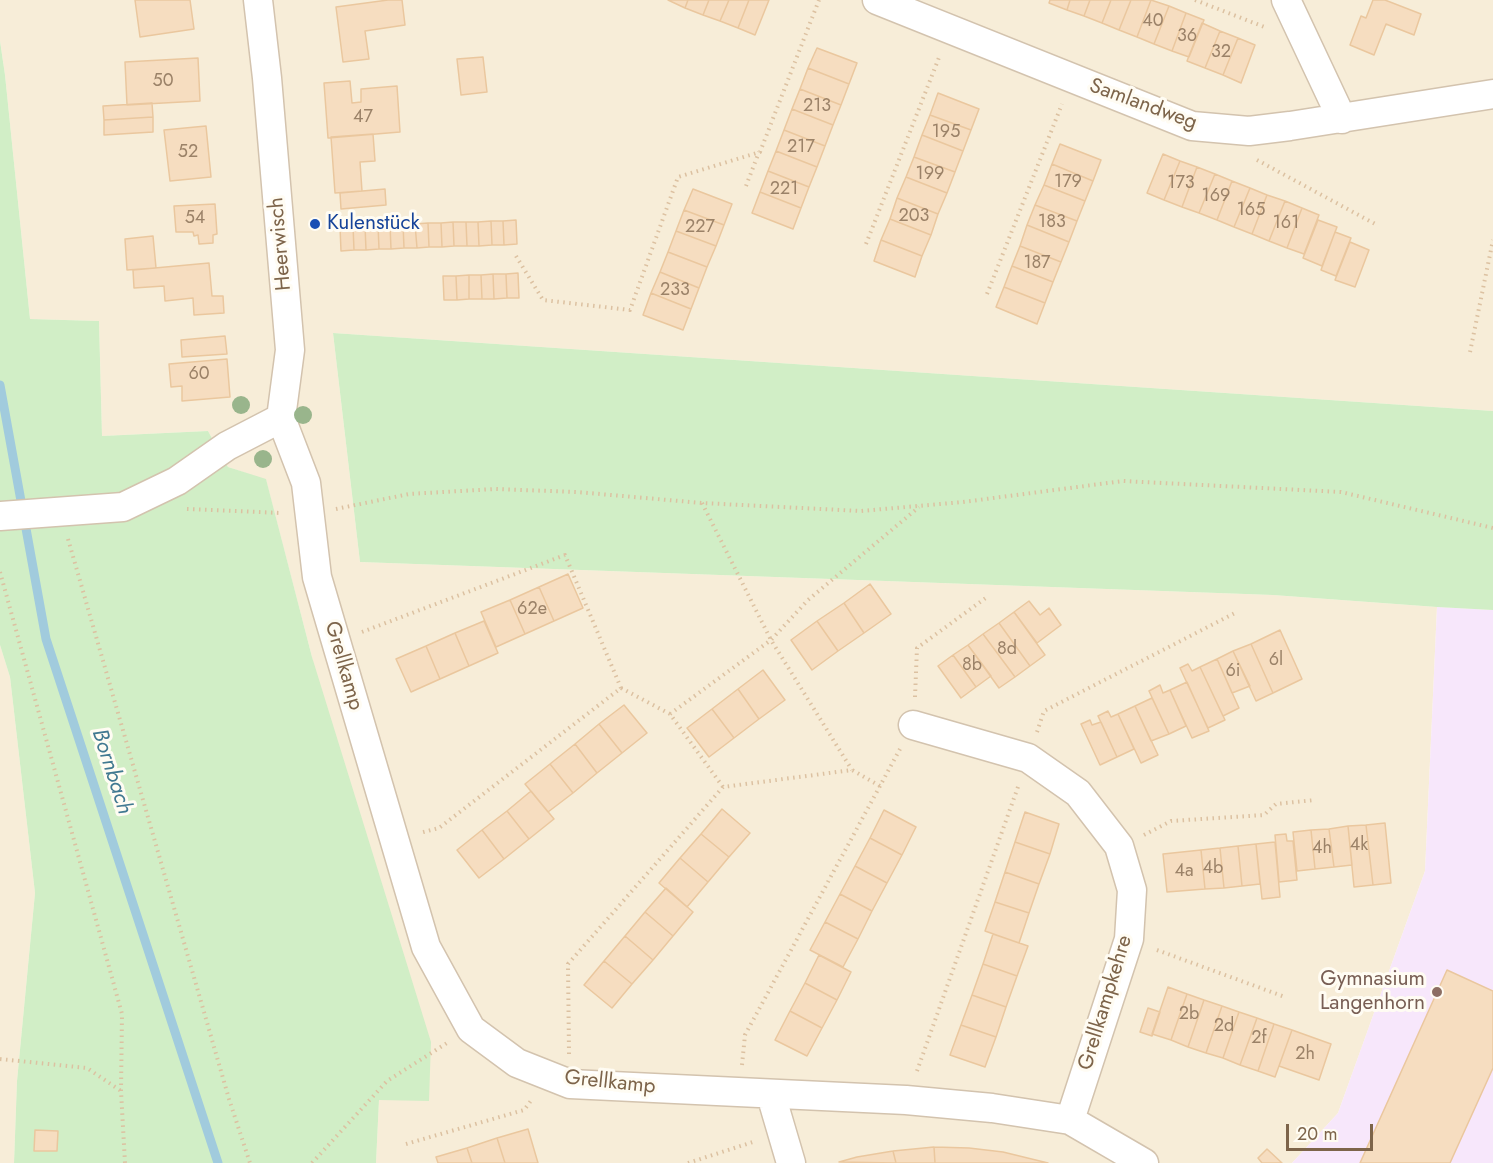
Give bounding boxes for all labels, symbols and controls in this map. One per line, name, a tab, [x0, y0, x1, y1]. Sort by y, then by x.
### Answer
house number: 40	[1142, 11, 1164, 33]
house number: 36	[1177, 26, 1197, 48]
house number: 32	[1211, 42, 1231, 64]
house number: 50	[153, 71, 173, 93]
street label: Samlandweg	[1086, 74, 1200, 136]
house number: 213	[803, 96, 831, 118]
house number: 47	[353, 107, 373, 129]
house number: 195	[932, 122, 960, 144]
house number: 217	[787, 137, 815, 159]
house number: 52	[178, 142, 198, 164]
house number: 199	[916, 164, 944, 186]
house number: 179	[1054, 172, 1082, 194]
house number: 173	[1167, 173, 1195, 195]
house number: 221	[770, 179, 798, 201]
house number: 169	[1202, 186, 1230, 208]
street label: Heerwisch	[264, 196, 298, 292]
house number: 165	[1237, 200, 1265, 222]
house number: 203	[899, 206, 929, 228]
house number: 54	[185, 208, 205, 230]
place label: Kulenstück	[327, 211, 420, 237]
house number: 183	[1038, 212, 1066, 234]
house number: 161	[1273, 213, 1299, 235]
marker: Kulenstück	[308, 217, 322, 231]
house number: 227	[685, 217, 715, 239]
house number: 187	[1023, 253, 1051, 275]
house number: 233	[660, 280, 690, 302]
house number: 60	[188, 364, 210, 386]
house number: 62e	[517, 599, 547, 621]
street label: Grellkamp	[318, 619, 368, 713]
house number: 8d	[997, 639, 1017, 661]
house number: 6l	[1269, 650, 1283, 672]
house number: 8b	[962, 655, 982, 677]
house number: 6i	[1225, 661, 1241, 683]
water label: Bornbach	[85, 726, 137, 818]
house number: 4k	[1350, 835, 1368, 857]
house number: 4h	[1312, 838, 1332, 860]
house number: 4b	[1203, 858, 1223, 880]
house number: 4a	[1174, 861, 1194, 883]
street label: Grellkampkehre	[1074, 932, 1138, 1074]
place label: Gymnasium Langenhorn	[1320, 967, 1425, 1017]
marker: Gymnasium Langenhorn	[1430, 985, 1444, 999]
house number: 2b	[1179, 1004, 1199, 1026]
house number: 2d	[1214, 1016, 1234, 1038]
house number: 2f	[1251, 1028, 1267, 1050]
house number: 2h	[1295, 1044, 1315, 1066]
street label: Grellkamp	[563, 1066, 657, 1100]
scale bar	[1289, 1112, 1376, 1150]
text: 20 m	[1297, 1121, 1337, 1147]

